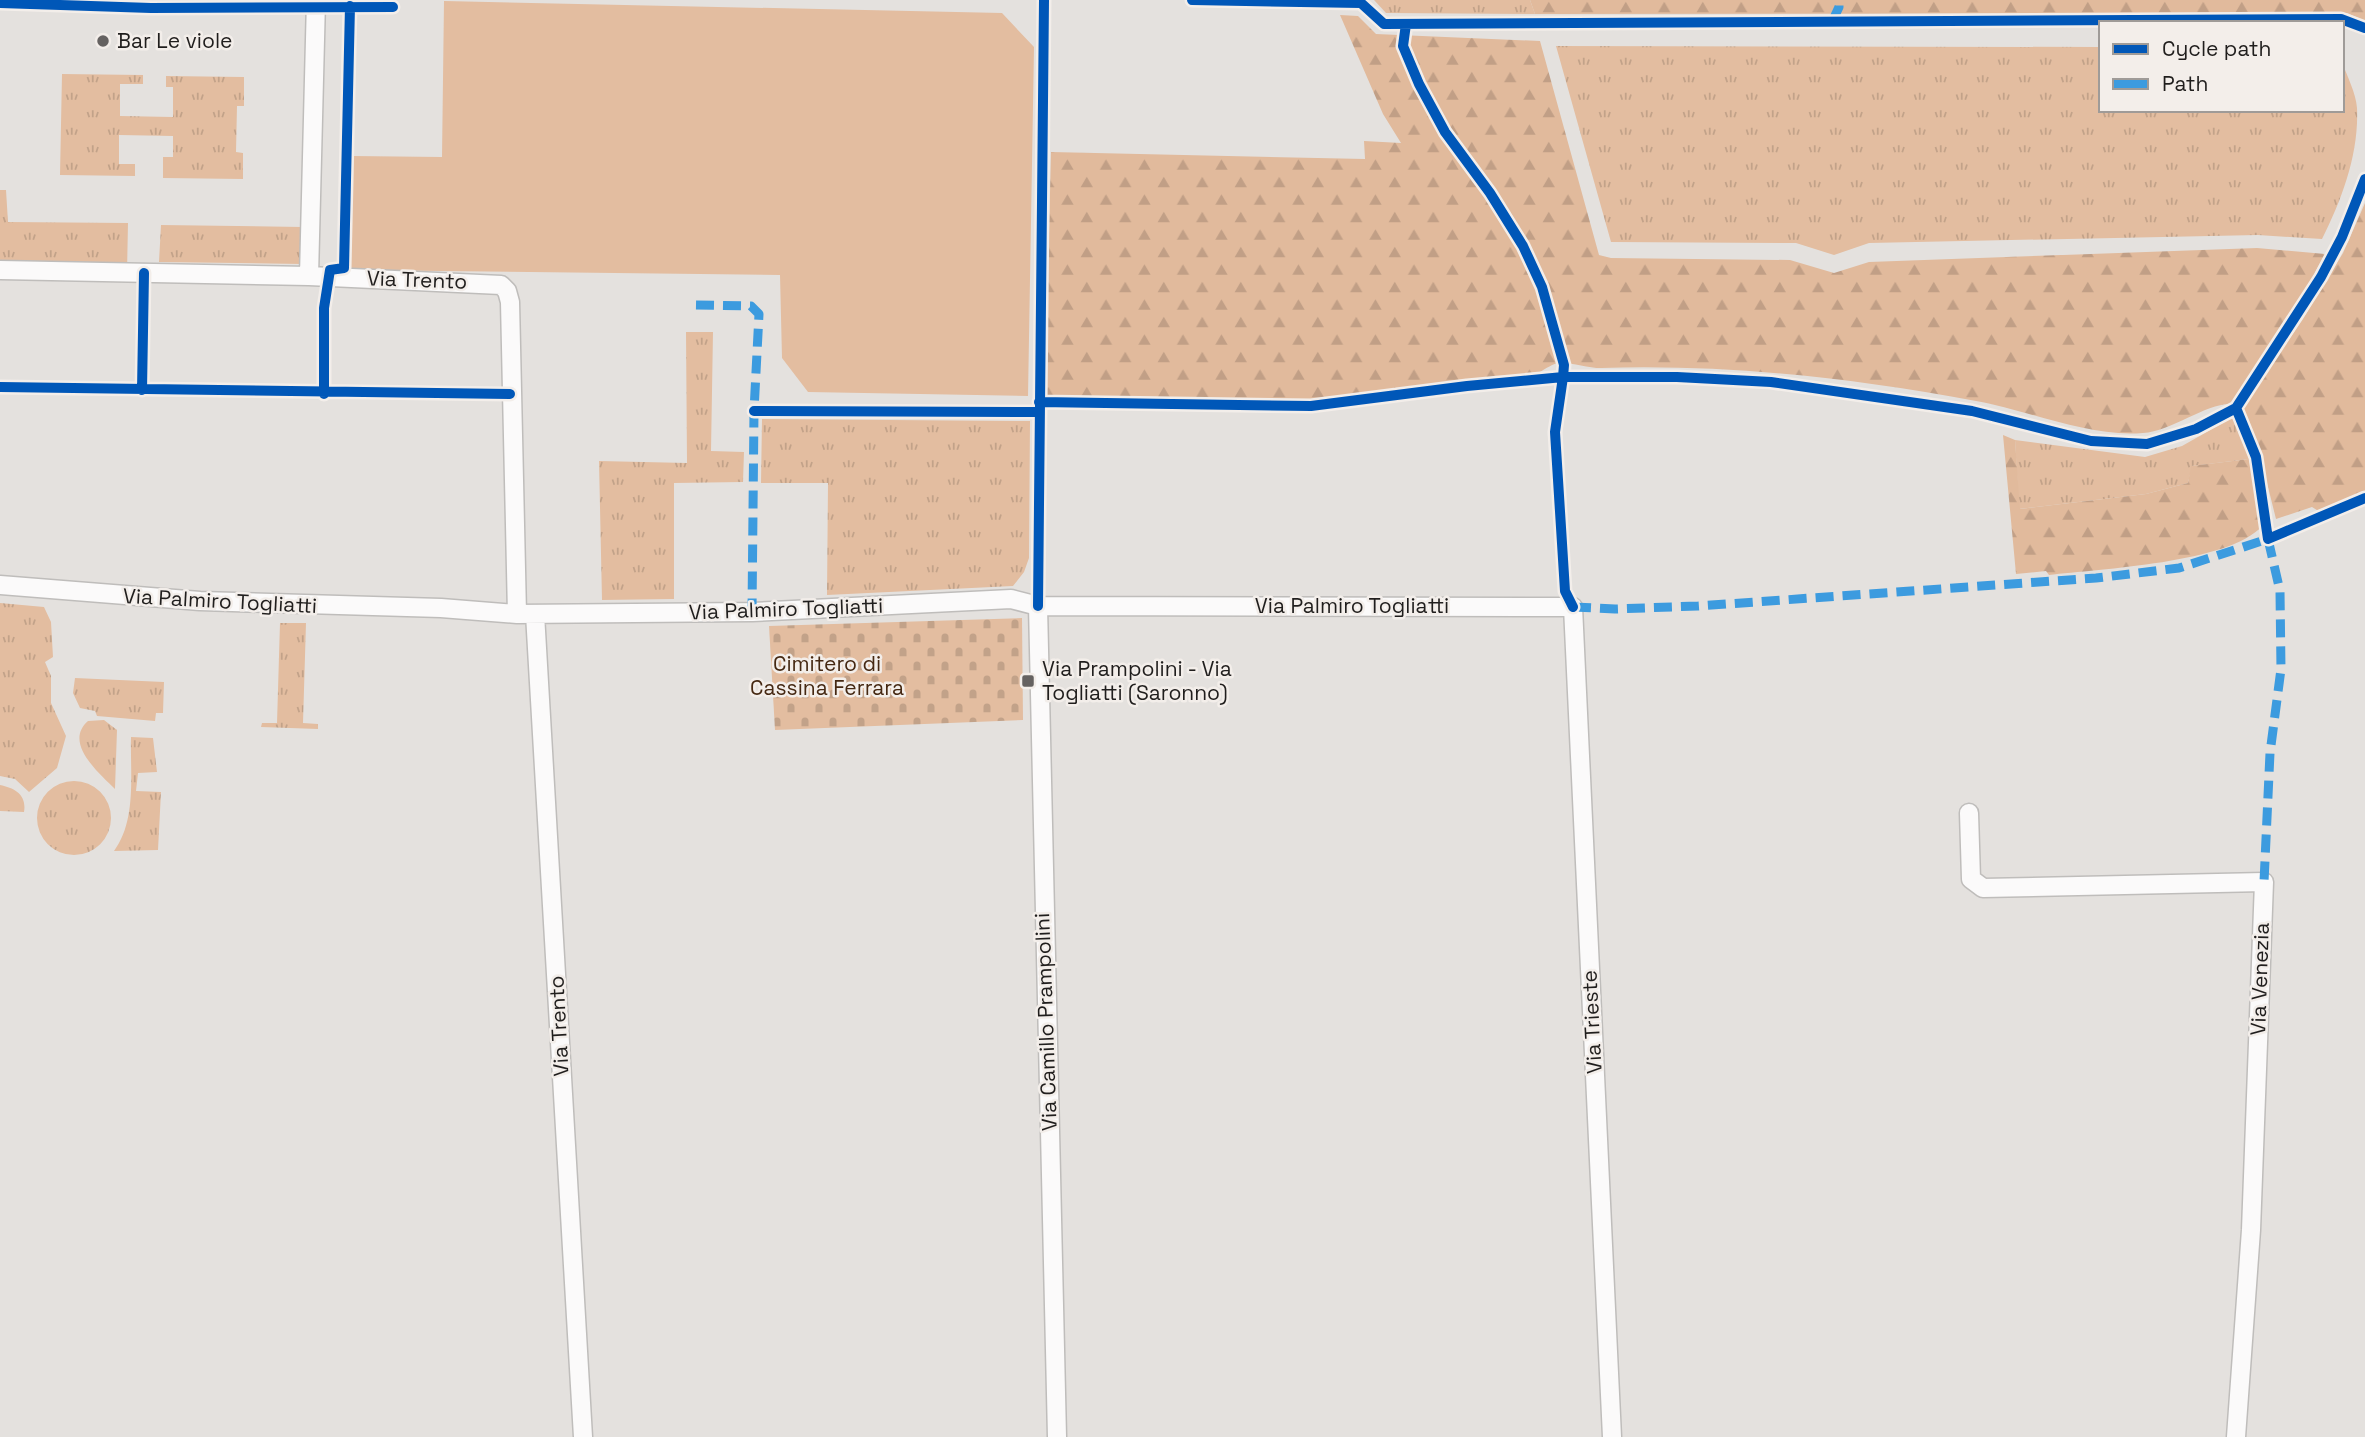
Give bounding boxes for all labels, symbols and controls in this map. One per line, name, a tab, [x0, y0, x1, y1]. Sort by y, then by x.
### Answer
legend	[2099, 21, 2344, 112]
place label: Bar Le viole	[117, 27, 233, 54]
marker: Bar Le viole	[95, 33, 111, 49]
text: Cycle path	[2162, 35, 2271, 62]
text: Path	[2162, 70, 2208, 97]
street label: Via Trento	[366, 264, 468, 295]
street label: Via Palmiro Togliatti	[122, 582, 318, 619]
street label: Via Palmiro Togliatti	[688, 592, 884, 625]
street label: Via Palmiro Togliatti	[1255, 592, 1449, 619]
park label: Cimitero di Cassina Ferrara	[750, 650, 904, 701]
place label: Via Prampolini - Via Togliatti (Saronno)	[1042, 655, 1232, 706]
marker: Via Prampolini - Via Togliatti (Saronno)	[1020, 673, 1036, 689]
street label: Via Camillo Prampolini	[1028, 913, 1063, 1132]
street label: Via Venezia	[2244, 922, 2275, 1036]
street label: Via Trieste	[1575, 969, 1608, 1075]
street label: Via Trento	[542, 975, 575, 1077]

